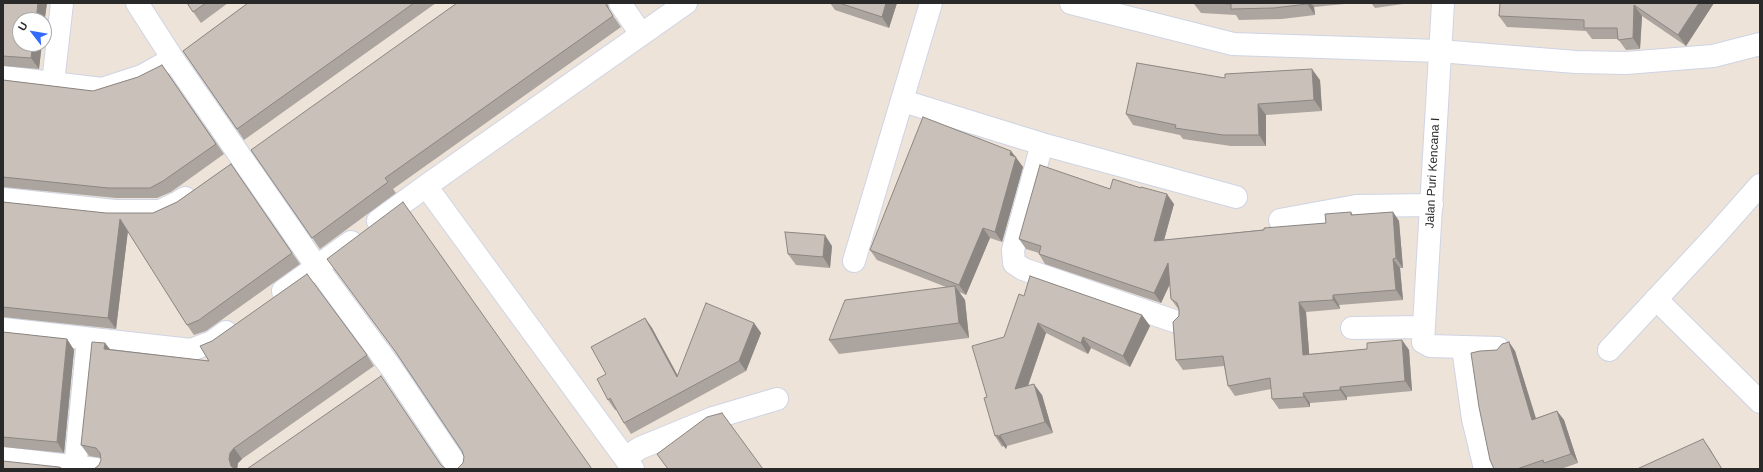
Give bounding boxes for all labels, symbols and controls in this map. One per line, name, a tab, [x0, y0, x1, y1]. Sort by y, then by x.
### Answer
north arrow	[12, 12, 52, 52]
text: U	[15, 20, 30, 33]
street label: Jalan Puri Kencana I	[1423, 117, 1443, 229]

